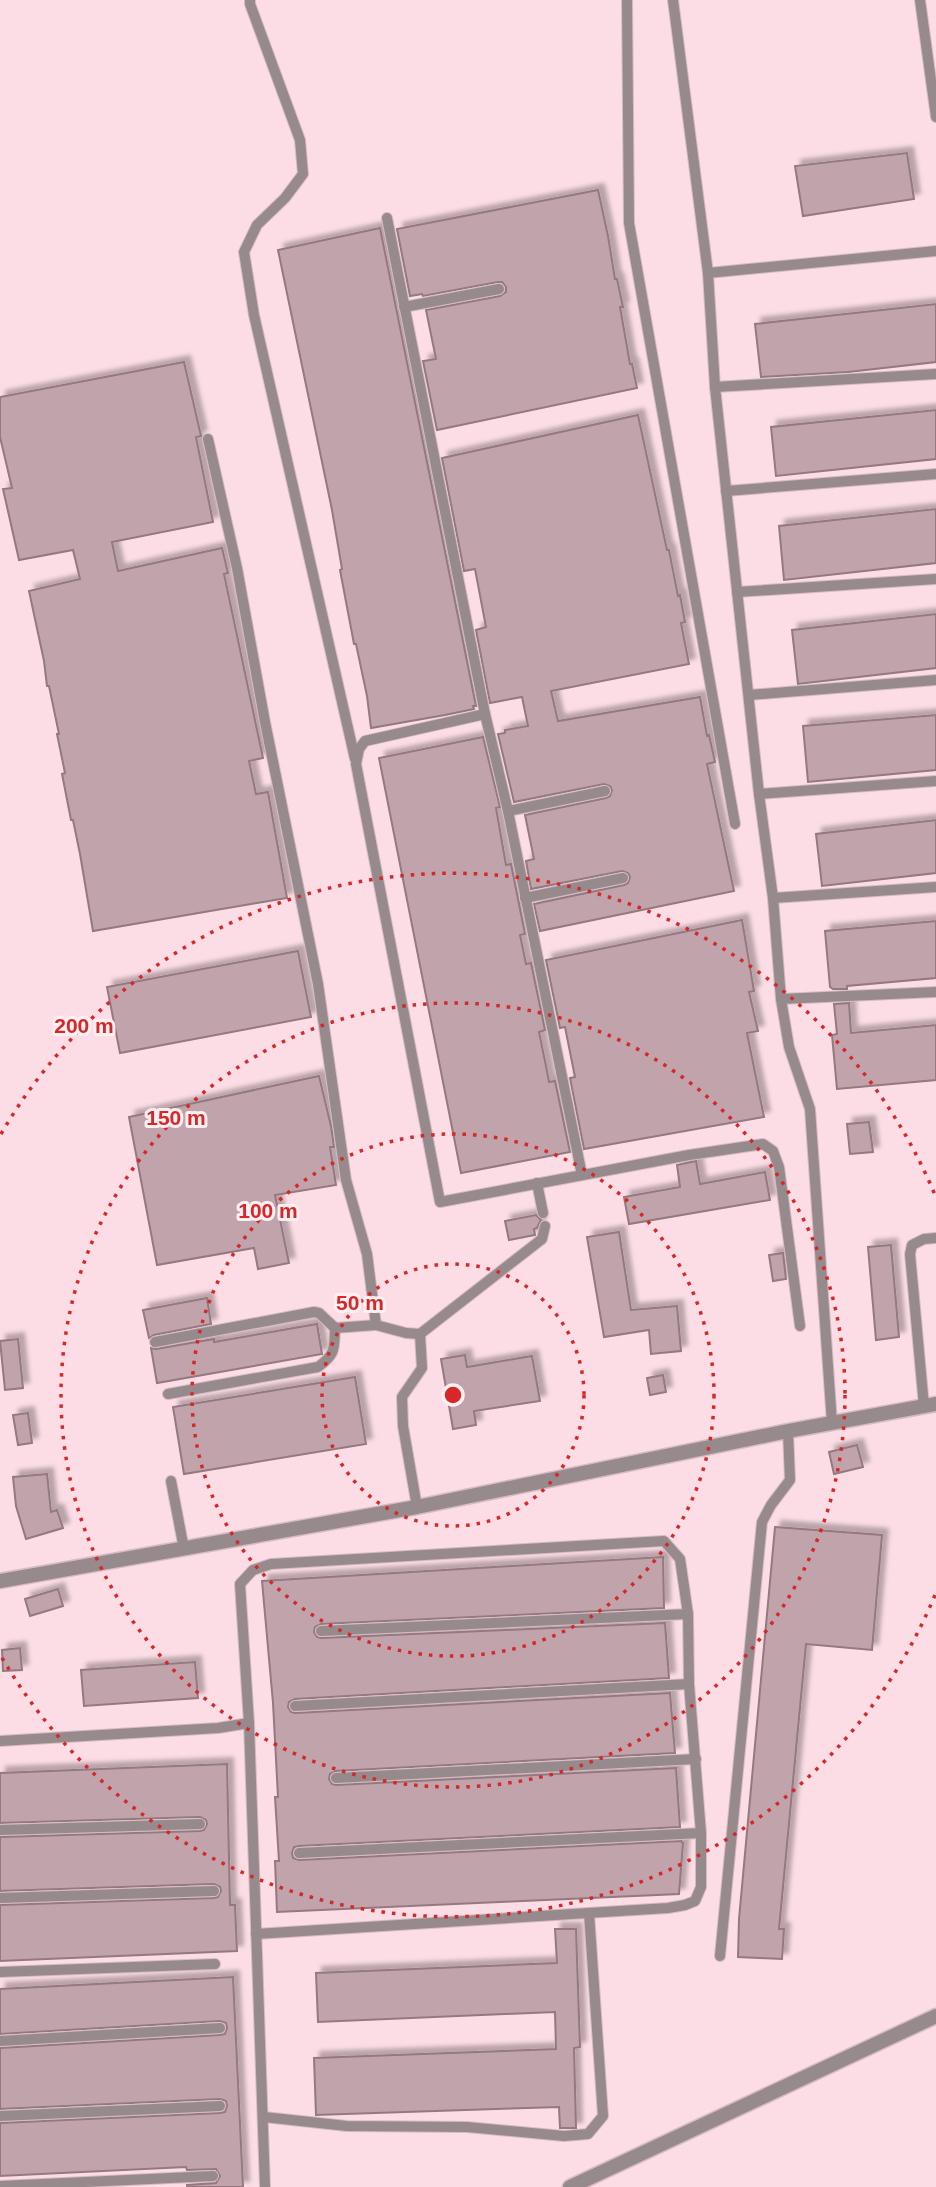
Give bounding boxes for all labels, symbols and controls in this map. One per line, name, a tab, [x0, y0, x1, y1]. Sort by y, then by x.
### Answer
text: 200 m	[54, 1014, 114, 1037]
text: 150 m	[146, 1106, 206, 1129]
text: 100 m	[238, 1199, 298, 1222]
text: 50 m	[336, 1291, 384, 1314]
centre of rings	[441, 1383, 465, 1407]

